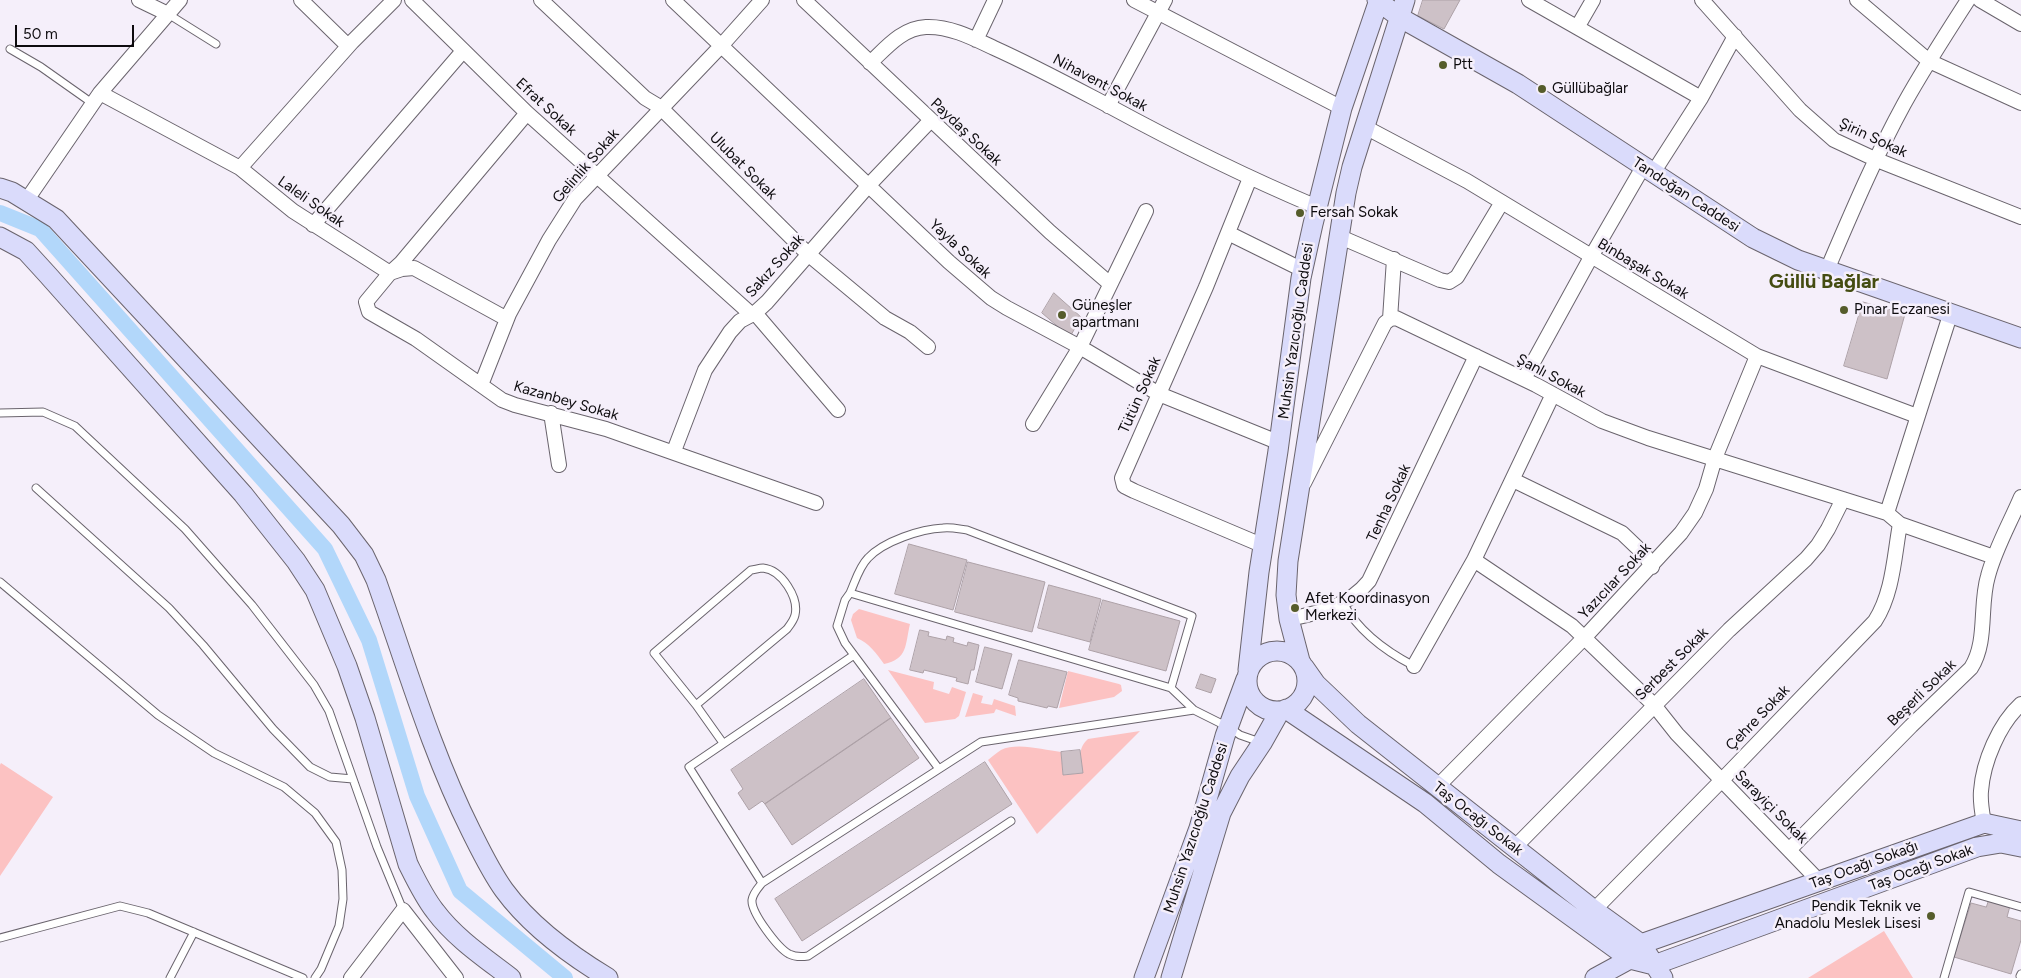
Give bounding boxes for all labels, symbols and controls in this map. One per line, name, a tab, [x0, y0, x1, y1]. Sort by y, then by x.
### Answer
scale bar	[18, 15, 136, 47]
text: 50 m	[23, 25, 58, 43]
street label: Nihavent Sokak	[1050, 51, 1150, 115]
place label: Ptt	[1453, 56, 1473, 74]
marker: Ptt	[1437, 59, 1449, 71]
street label: Efrat Sokak	[512, 74, 580, 140]
place label: Güllübağlar	[1552, 80, 1628, 98]
marker: Güllübağlar	[1536, 83, 1548, 95]
street label: Paydaş Sokak	[927, 94, 1005, 170]
street label: Şirin Sokak	[1836, 114, 1910, 162]
street label: Gelinlik Sokak	[549, 125, 623, 207]
street label: Ulubat Sokak	[706, 129, 780, 203]
street label: Tandoğan Caddesi	[1629, 154, 1743, 236]
street label: Laleli Sokak	[274, 172, 348, 232]
place label: Fersah Sokak	[1310, 204, 1398, 222]
marker: Fersah Sokak	[1294, 207, 1306, 219]
street label: Yayla Sokak	[925, 216, 995, 282]
street label: Sakız Sokak	[742, 231, 808, 301]
street label: Binbaşak Sokak	[1594, 235, 1692, 303]
street label: Muhsin Yazıcıoğlu Caddesi	[1275, 242, 1317, 420]
district label: Güllü Bağlar	[1769, 270, 1879, 294]
place label: Güneşler apartmanı	[1072, 297, 1139, 332]
place label: Pınar Eczanesi	[1854, 301, 1950, 319]
marker: Pınar Eczanesi	[1838, 304, 1850, 316]
marker: Güneşler apartmanı	[1056, 309, 1068, 321]
street label: Şanlı Sokak	[1513, 350, 1589, 402]
street label: Tütün Sokak	[1115, 354, 1165, 436]
street label: Kazanbey Sokak	[511, 377, 621, 425]
street label: Tenha Sokak	[1363, 461, 1415, 545]
street label: Yazıcılar Sokak	[1575, 539, 1655, 623]
place label: Afet Koordinasyon Merkezi	[1305, 590, 1430, 625]
marker: Afet Koordinasyon Merkezi	[1289, 602, 1301, 614]
street label: Serbest Sokak	[1632, 624, 1712, 704]
street label: Beşerli Sokak	[1884, 656, 1960, 730]
street label: Çehre Sokak	[1722, 681, 1794, 755]
street label: Muhsin Yazıcıoğlu Caddesi	[1160, 741, 1232, 915]
street label: Sarayiçi Sokak	[1731, 767, 1811, 847]
street label: Taş Ocağı Sokak	[1429, 778, 1527, 860]
street label: Taş Ocağı Sokağı	[1807, 837, 1921, 893]
street label: Taş Ocağı Sokak	[1867, 841, 1975, 895]
place label: Pendik Teknik ve Anadolu Meslek Lisesi	[1775, 898, 1921, 933]
marker: Pendik Teknik ve Anadolu Meslek Lisesi	[1925, 910, 1937, 922]

